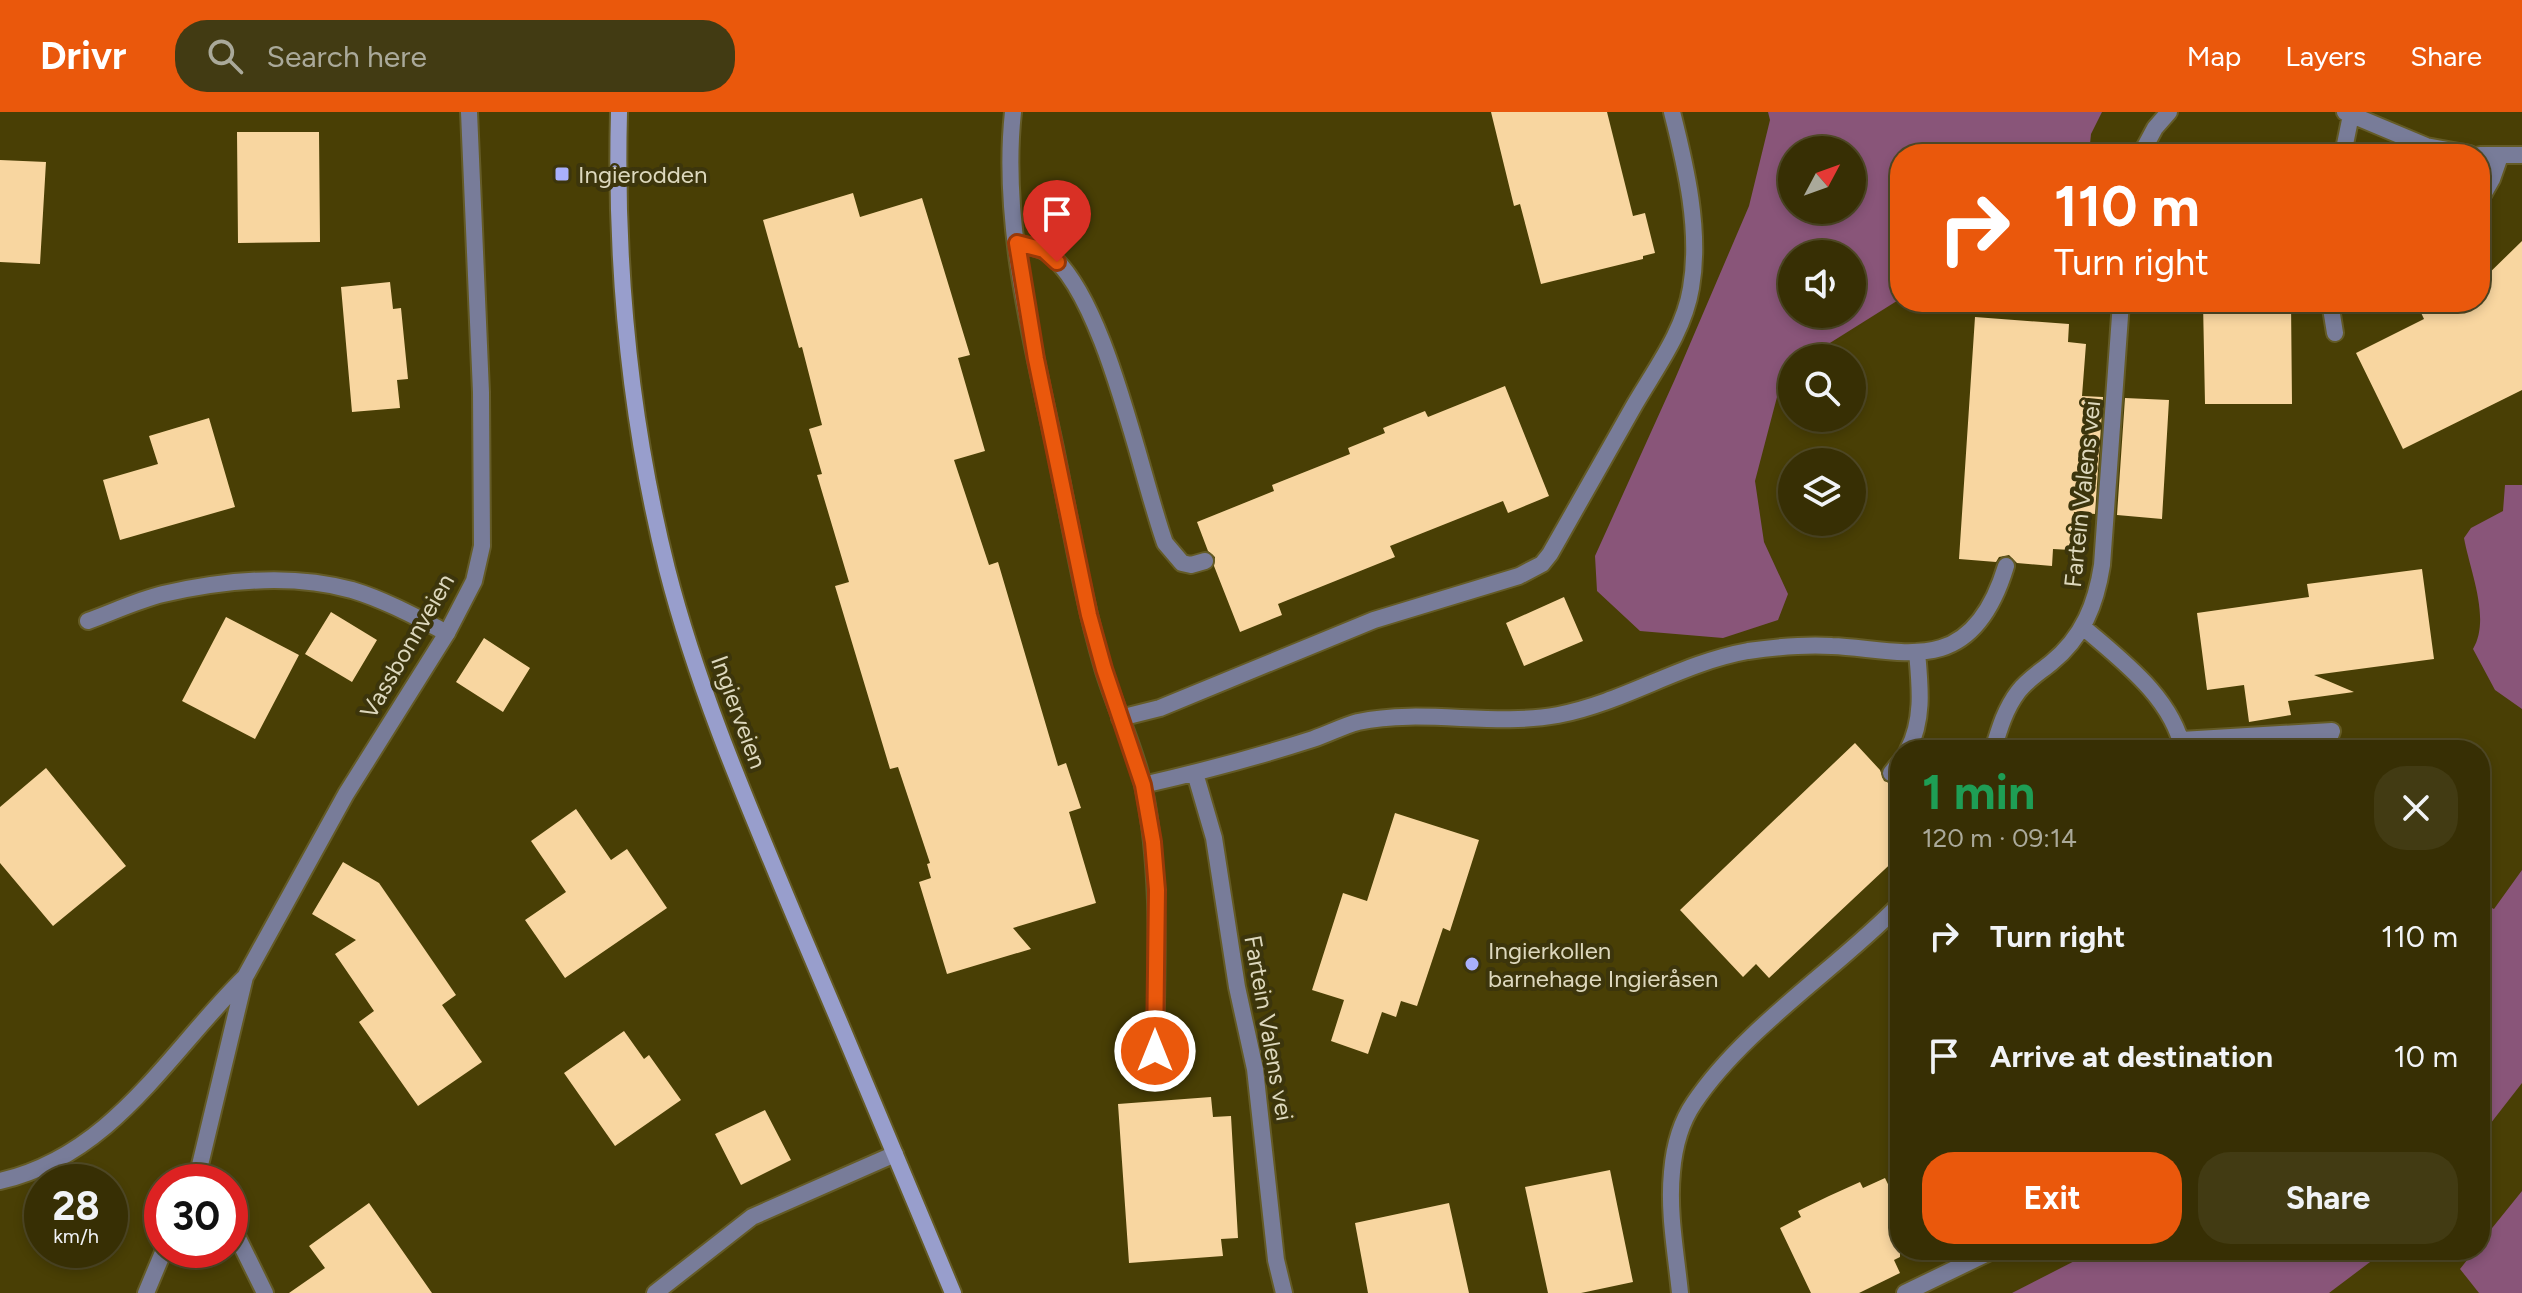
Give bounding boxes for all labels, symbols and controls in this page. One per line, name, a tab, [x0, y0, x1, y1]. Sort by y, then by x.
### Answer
search box	[175, 20, 735, 92]
text: Drivr	[40, 33, 127, 79]
icon: search	[203, 34, 247, 78]
text: Search here	[267, 38, 427, 75]
text: Map	[2187, 39, 2241, 73]
text: Layers	[2285, 39, 2366, 73]
text: Share	[2410, 39, 2482, 73]
north arrow	[1778, 136, 1866, 224]
map controls	[1778, 136, 1866, 536]
place label: Ingierodden	[578, 160, 707, 189]
marker: Ingierodden	[553, 165, 571, 183]
text: 110 m	[2054, 173, 2200, 240]
icon: right	[1922, 176, 2026, 280]
pin	[1023, 180, 1091, 262]
icon: arrive	[1035, 192, 1079, 236]
button: sound	[1778, 240, 1866, 328]
text: Turn right	[2054, 241, 2209, 284]
button: search	[1778, 344, 1866, 432]
street label: Fartein Valens vei	[2058, 399, 2106, 589]
button: layers	[1778, 448, 1866, 536]
street label: Vassbonnveien	[354, 569, 460, 723]
street label: Ingierveien	[705, 652, 773, 772]
text: 1 min	[1922, 763, 2035, 821]
button: close	[2374, 766, 2458, 850]
text: 120 m · 09:14	[1922, 822, 2077, 854]
icon: right	[1922, 914, 1966, 958]
text: Turn right	[1990, 918, 2125, 955]
text: 110 m	[2381, 918, 2458, 955]
street label: Fartein Valens vei	[1238, 933, 1300, 1123]
place label: Ingierkollen barnehage Ingieråsen	[1488, 936, 1718, 993]
marker: Ingierkollen barnehage Ingieråsen	[1463, 955, 1481, 973]
position arrow	[1113, 1009, 1197, 1093]
icon: arrive	[1922, 1034, 1966, 1078]
text: Arrive at destination	[1990, 1038, 2273, 1075]
text: 10 m	[2393, 1038, 2458, 1075]
button: Exit	[1922, 1152, 2182, 1244]
button: Share	[2198, 1152, 2458, 1244]
speed limit sign: 30	[144, 1164, 248, 1268]
text: 28	[52, 1182, 100, 1230]
text: km/h	[53, 1224, 99, 1248]

